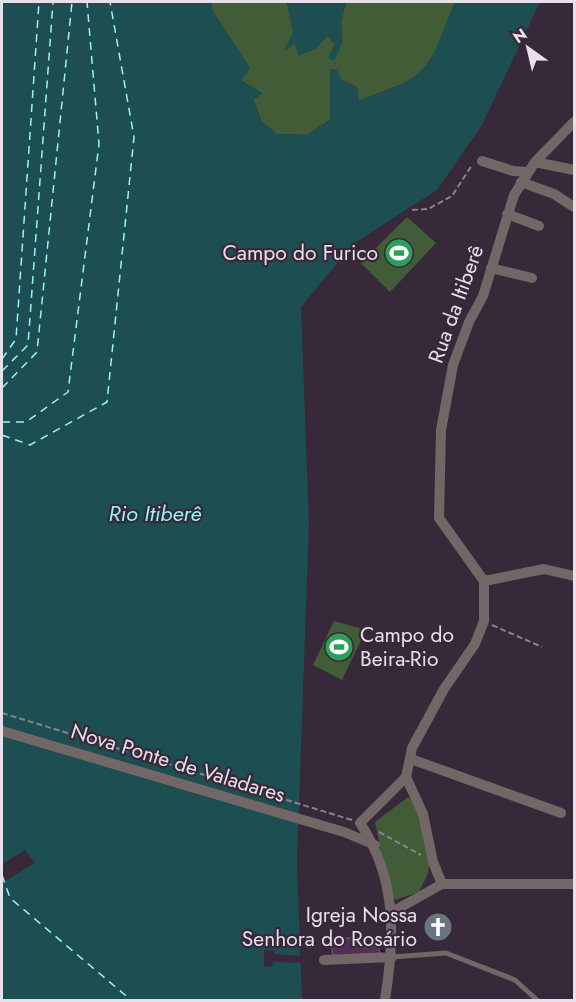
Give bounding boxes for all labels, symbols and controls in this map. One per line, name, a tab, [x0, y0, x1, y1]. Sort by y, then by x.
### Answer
north arrow	[498, 18, 558, 78]
text: N	[508, 23, 532, 49]
sports icon: Campo do Furico	[383, 237, 415, 269]
place label: Campo do Furico	[222, 238, 378, 268]
street label: Rua da Itiberê	[421, 241, 491, 367]
water label: Rio Itiberê	[109, 497, 201, 529]
place label: Campo do Beira-Rio	[360, 620, 454, 674]
sports icon: Campo do Beira-Rio	[323, 631, 355, 663]
street label: Nova Ponte de Valadares	[67, 716, 289, 810]
place label: Igreja Nossa Senhora do Rosário	[242, 900, 417, 954]
church icon: Igreja Nossa Senhora do Rosário	[422, 911, 454, 943]

